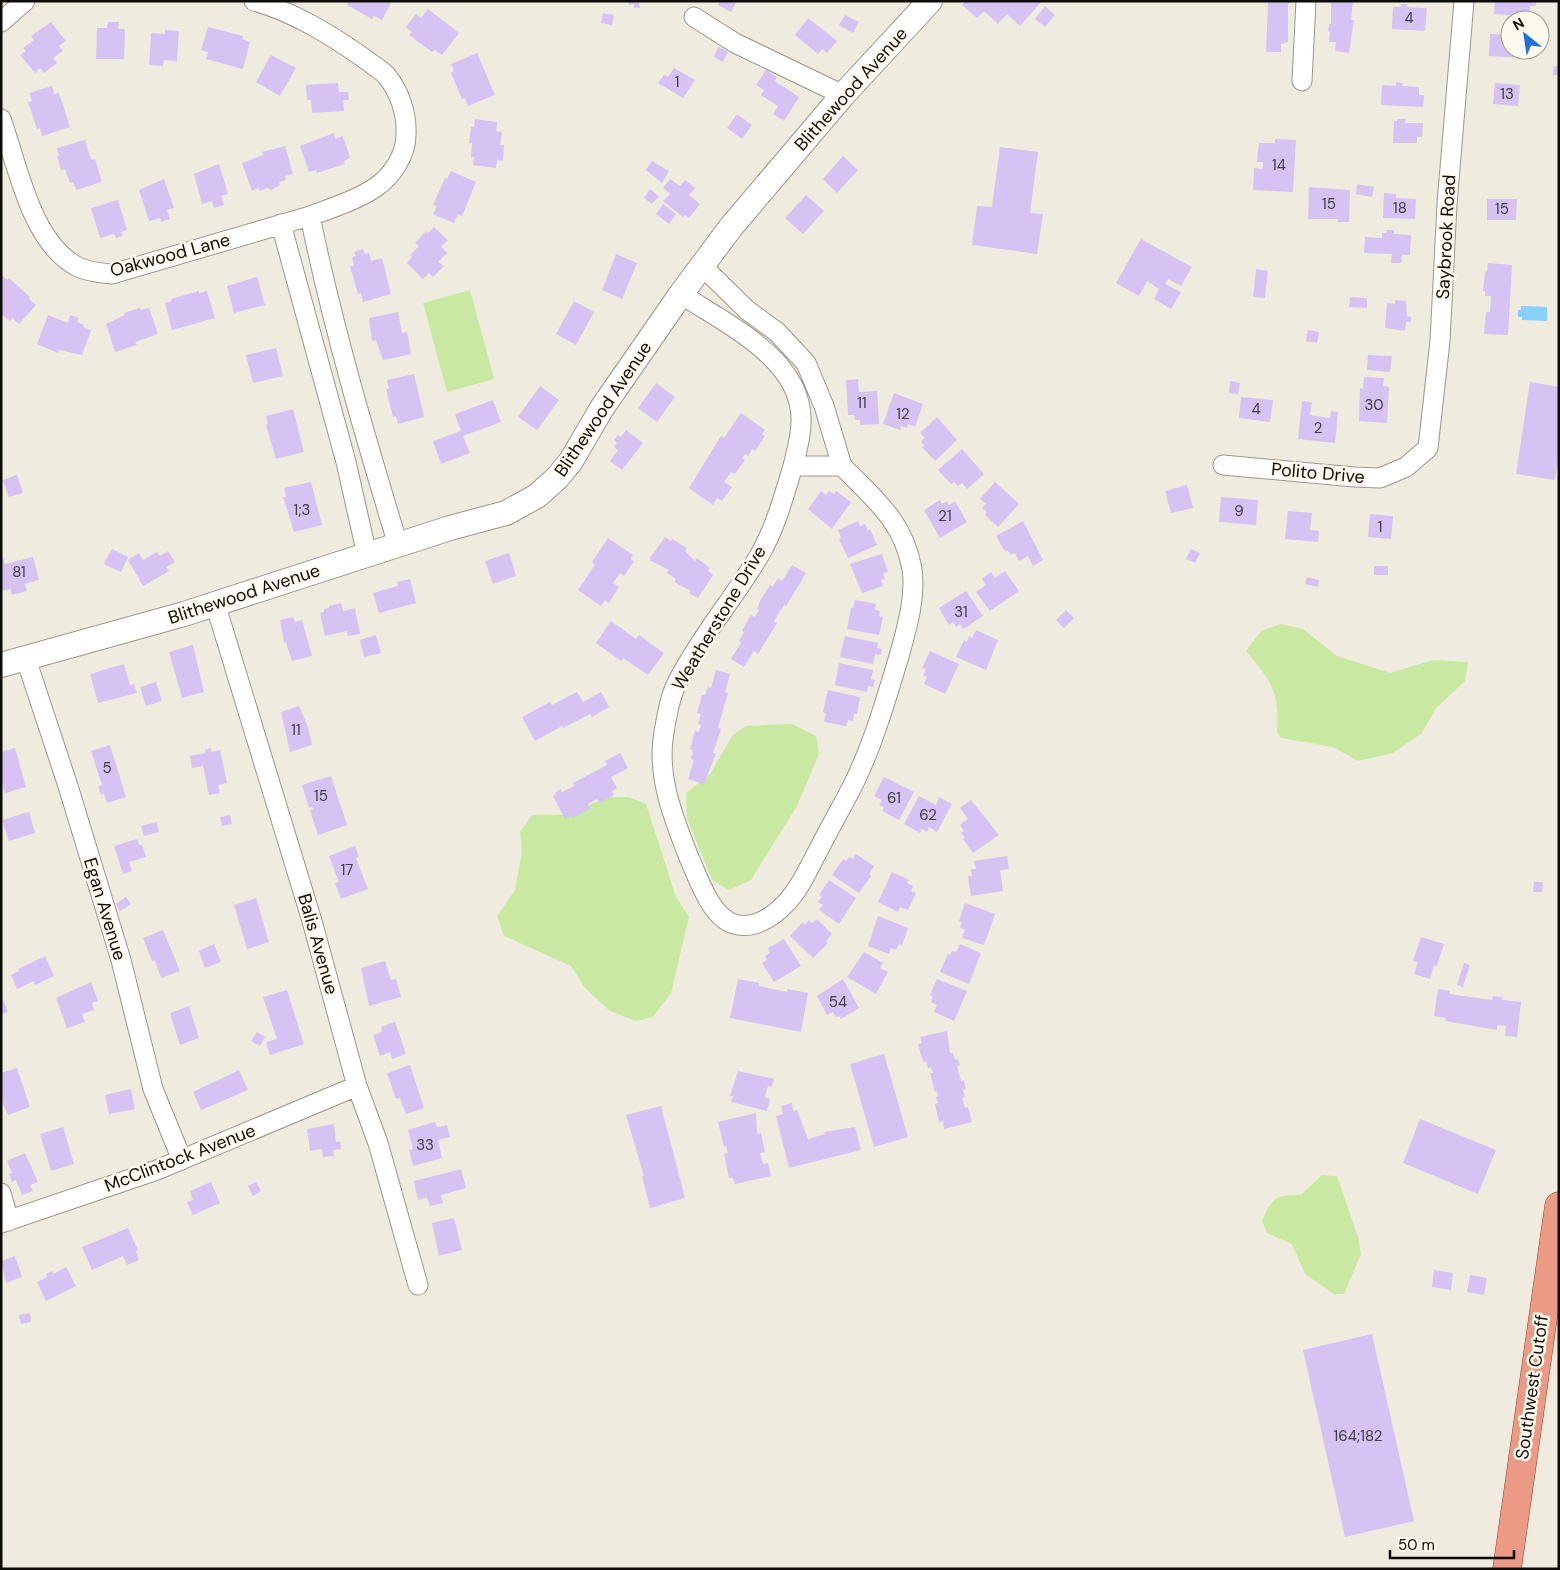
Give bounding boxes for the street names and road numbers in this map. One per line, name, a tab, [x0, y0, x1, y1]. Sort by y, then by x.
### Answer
street label: Blithewood Avenue	[789, 22, 913, 156]
street label: Saybrook Road	[1431, 174, 1461, 300]
street label: Oakwood Lane	[107, 227, 233, 283]
street label: Blithewood Avenue	[549, 337, 657, 481]
street label: Polito Drive	[1270, 457, 1366, 489]
street label: Weatherstone Drive	[666, 541, 772, 695]
street label: Blithewood Avenue	[165, 558, 323, 630]
street label: Egan Avenue	[78, 855, 132, 963]
street label: Balis Avenue	[292, 891, 344, 997]
street label: McClintock Avenue	[101, 1118, 259, 1198]
street label: Southwest Cutoff	[1510, 1313, 1554, 1461]

